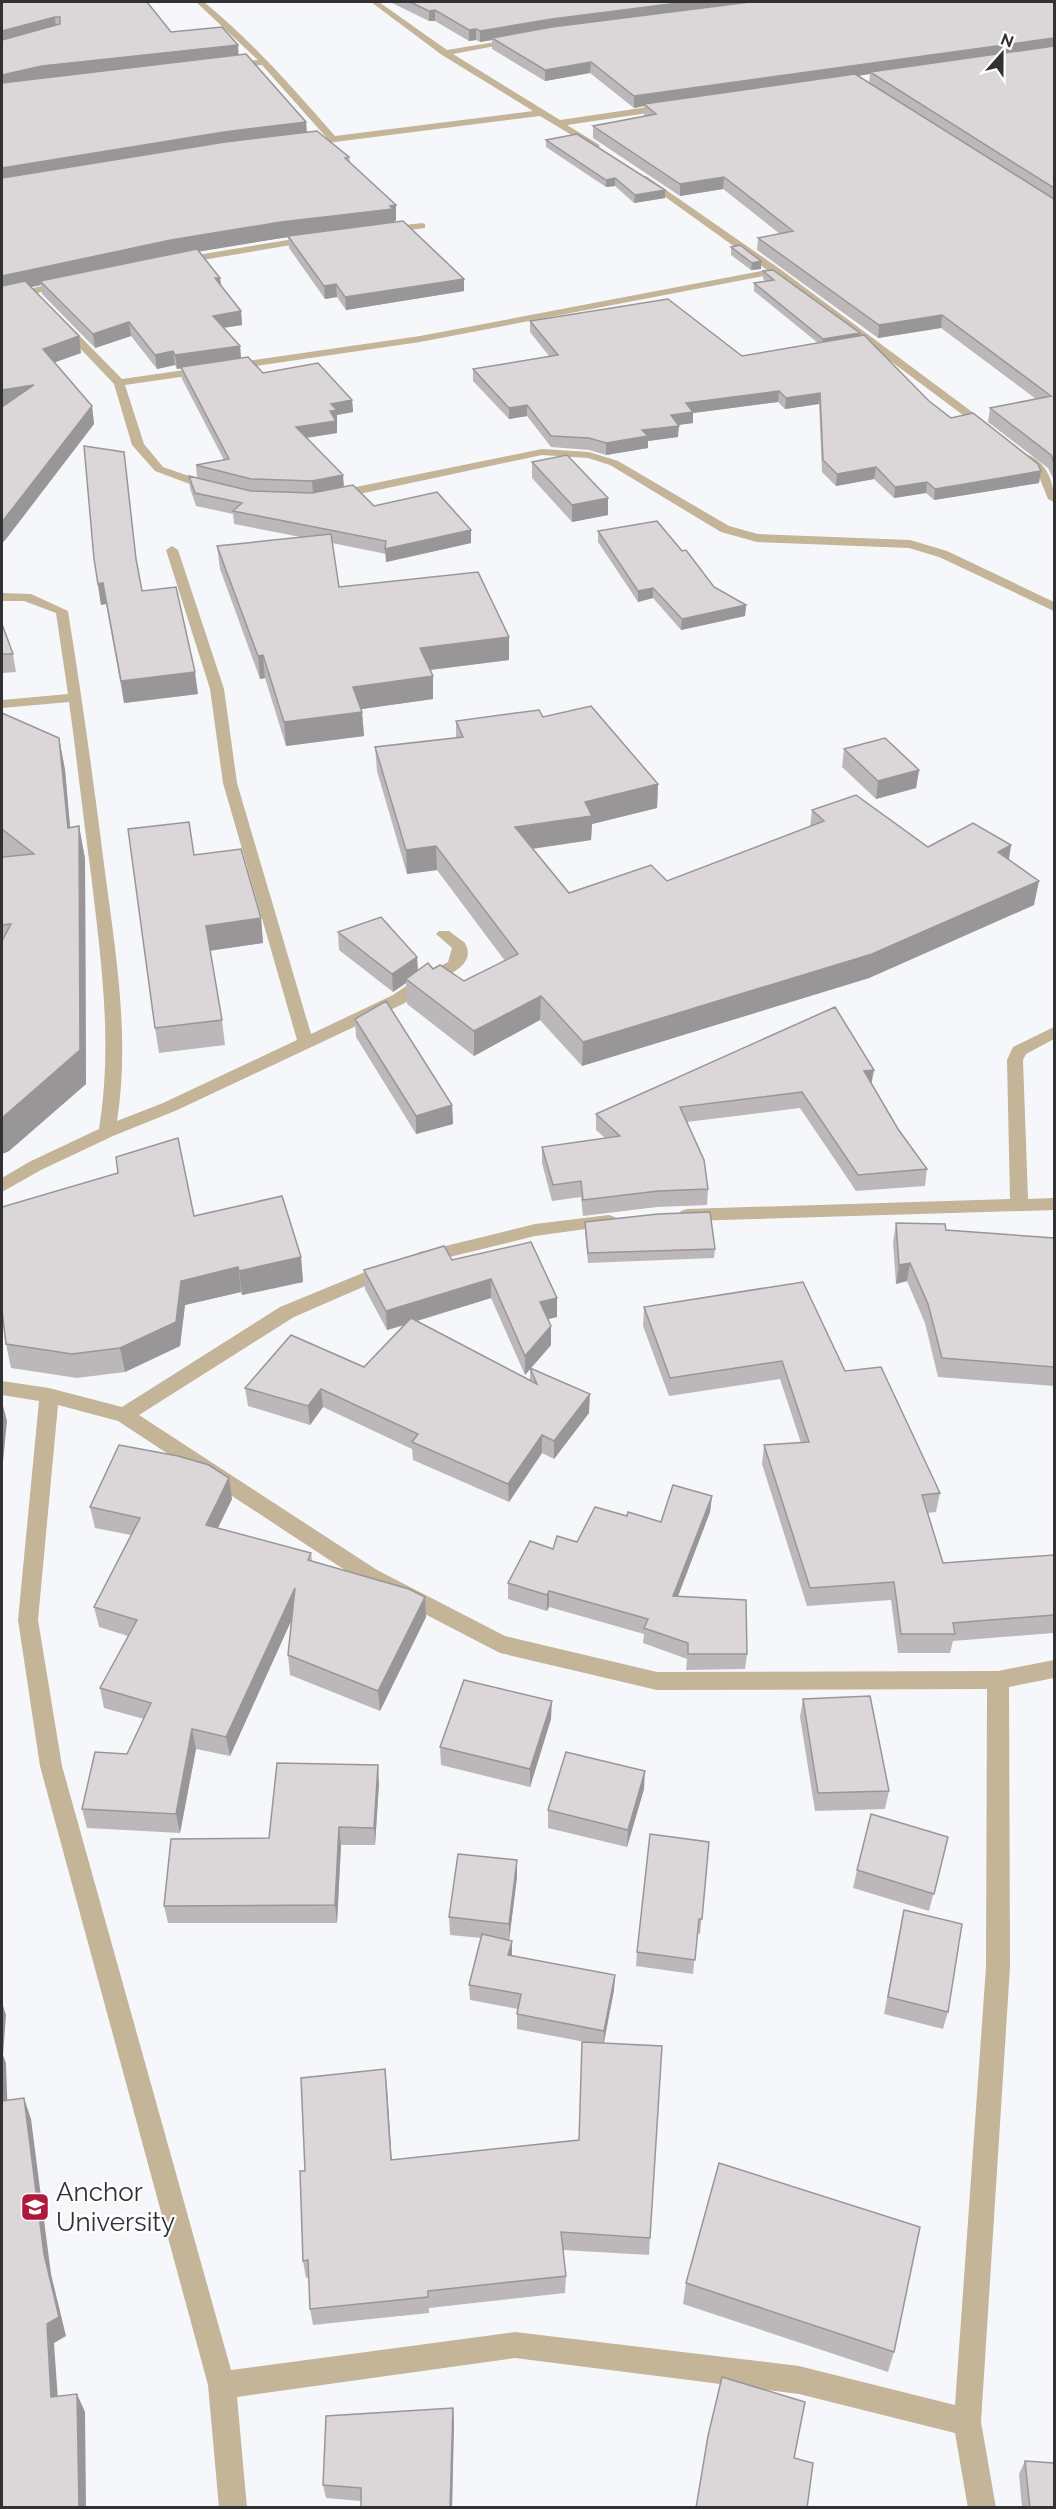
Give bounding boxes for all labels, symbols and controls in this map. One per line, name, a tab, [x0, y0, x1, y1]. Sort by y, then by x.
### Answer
north arrow	[972, 24, 1032, 84]
text: N	[998, 29, 1016, 52]
place label: Anchor University	[56, 2177, 175, 2237]
school or university icon: Anchor University	[19, 2191, 51, 2223]

